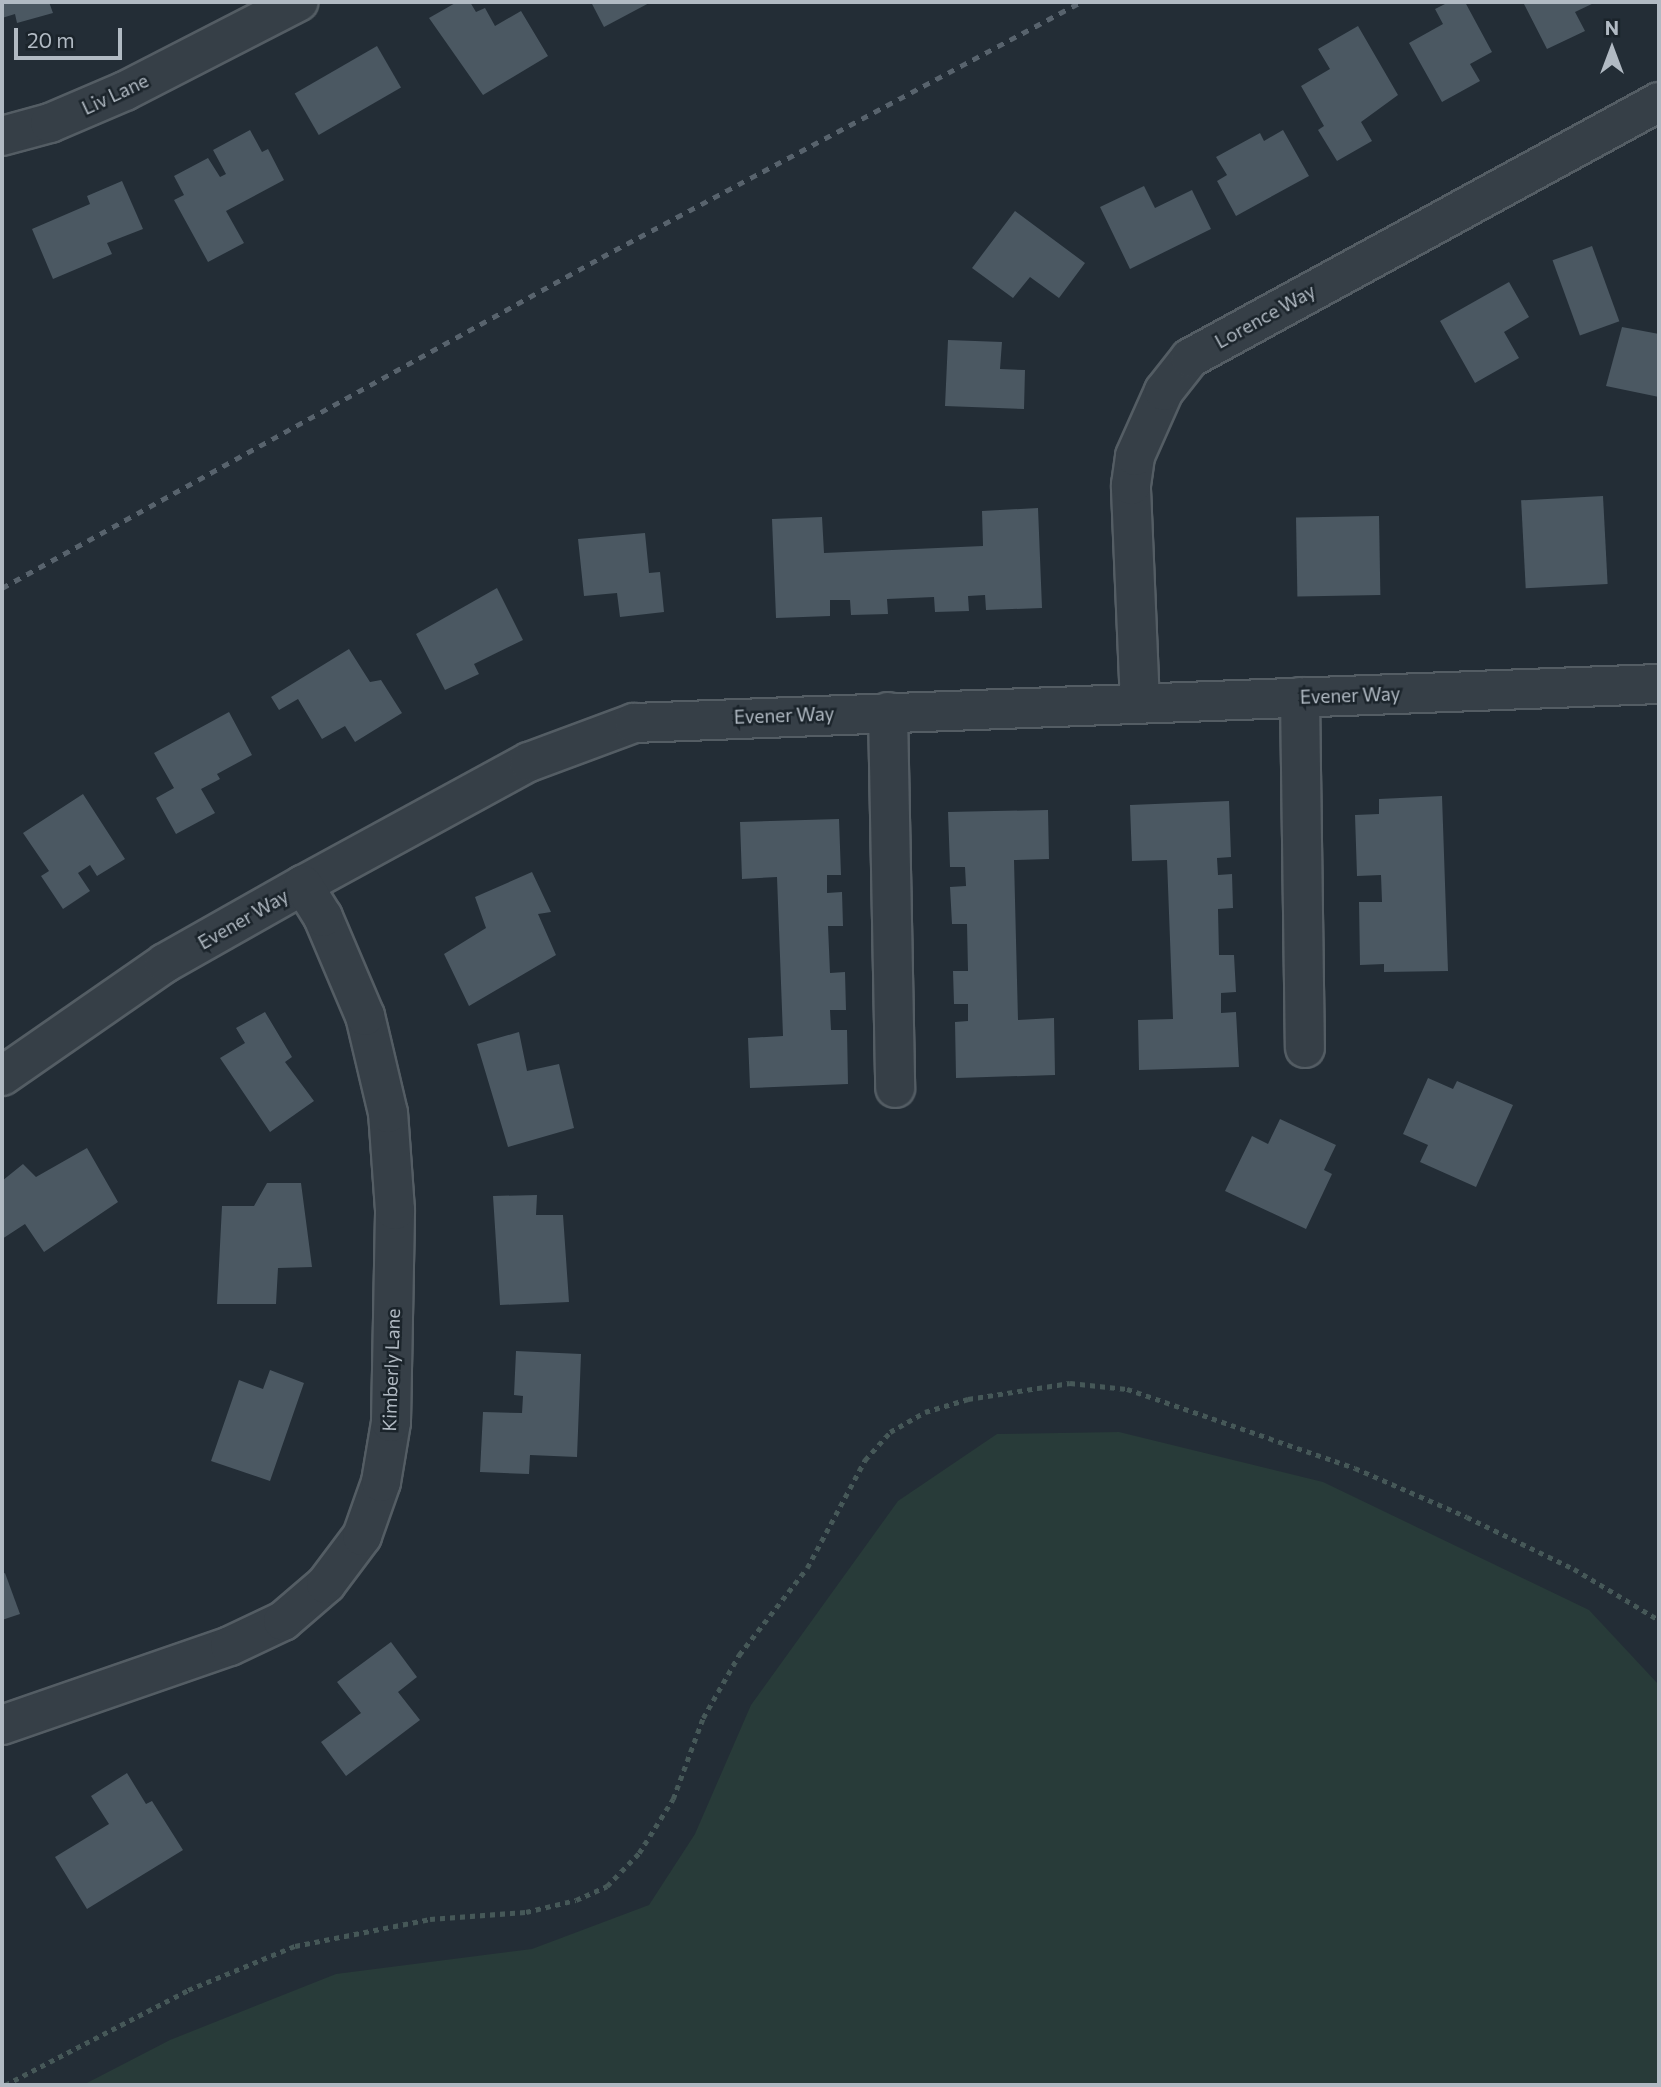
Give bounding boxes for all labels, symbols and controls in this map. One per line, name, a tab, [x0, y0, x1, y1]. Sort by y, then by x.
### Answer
scale bar	[18, 14, 126, 58]
north arrow	[1577, 14, 1647, 84]
text: N	[1605, 16, 1619, 39]
text: 20 m	[27, 27, 75, 52]
street label: Liv Lane	[78, 69, 152, 119]
street label: Lorence Way	[1211, 279, 1319, 353]
street label: Evener Way	[1299, 682, 1401, 708]
street label: Evener Way	[733, 702, 835, 728]
street label: Evener Way	[194, 884, 292, 954]
street label: Kimberly Lane	[377, 1308, 405, 1432]

